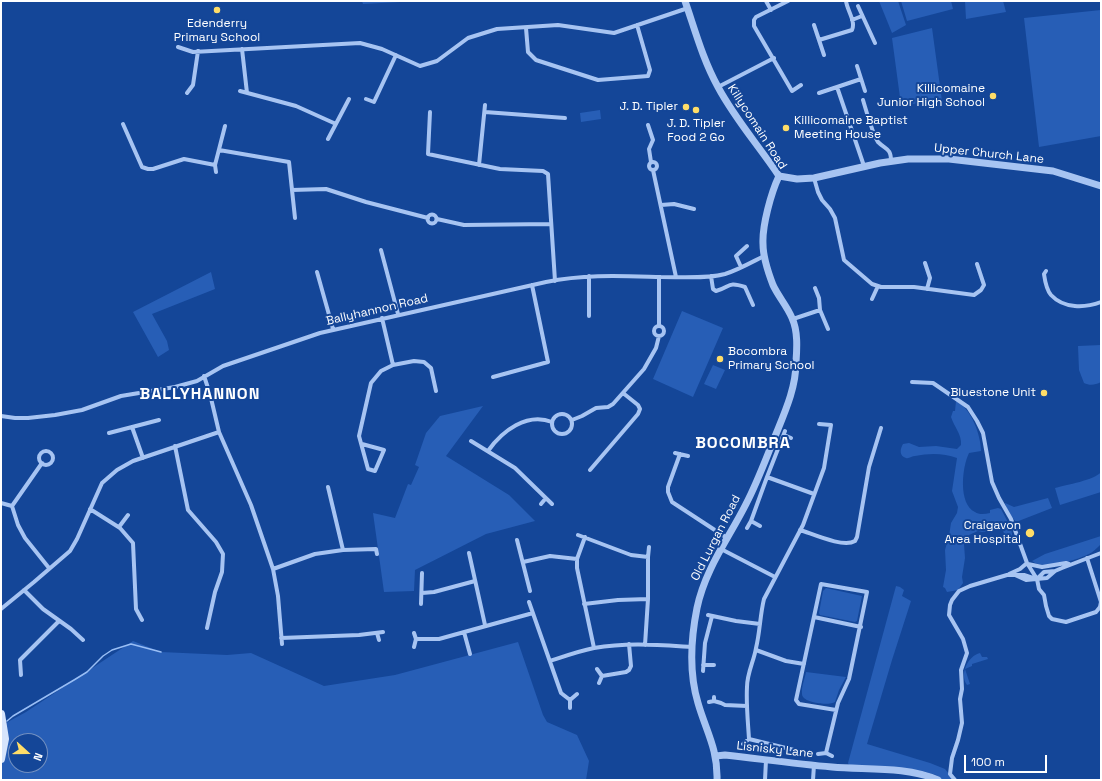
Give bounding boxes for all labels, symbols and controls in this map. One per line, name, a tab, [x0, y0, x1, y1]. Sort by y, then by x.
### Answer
marker: Edenderry Primary School	[212, 5, 222, 15]
place label: Edenderry Primary School	[174, 17, 260, 45]
street label: Killycomain Road	[724, 82, 790, 172]
place label: Killicomaine Junior High School	[877, 82, 985, 110]
marker: Killicomaine Junior High School	[988, 91, 998, 101]
place label: J. D. Tipler	[619, 100, 678, 114]
marker: J. D. Tipler	[681, 102, 691, 112]
marker: J. D. Tipler Food 2 Go	[691, 105, 701, 115]
place label: Killicomaine Baptist Meeting House	[794, 114, 908, 142]
place label: J. D. Tipler Food 2 Go	[667, 117, 725, 145]
marker: Killicomaine Baptist Meeting House	[781, 123, 791, 133]
street label: Upper Church Lane	[933, 141, 1045, 167]
street label: Ballyhannon Road	[325, 291, 429, 329]
place label: Bocombra Primary School	[728, 345, 815, 373]
marker: Bocombra Primary School	[715, 354, 725, 364]
district label: BALLYHANNON	[140, 385, 260, 405]
place label: Bluestone Unit	[950, 386, 1036, 400]
marker: Bluestone Unit	[1039, 388, 1049, 398]
district label: BOCOMBRA	[695, 434, 791, 454]
street label: Old Lurgan Road	[688, 493, 744, 583]
place label: Craigavon Area Hospital	[944, 519, 1021, 547]
marker: Craigavon Area Hospital	[1024, 527, 1036, 539]
north arrow	[8, 733, 48, 773]
street label: Lisnisky Lane	[736, 739, 814, 761]
scale bar	[966, 747, 1049, 773]
text: N	[30, 751, 46, 763]
text: 100 m	[971, 754, 1005, 770]

